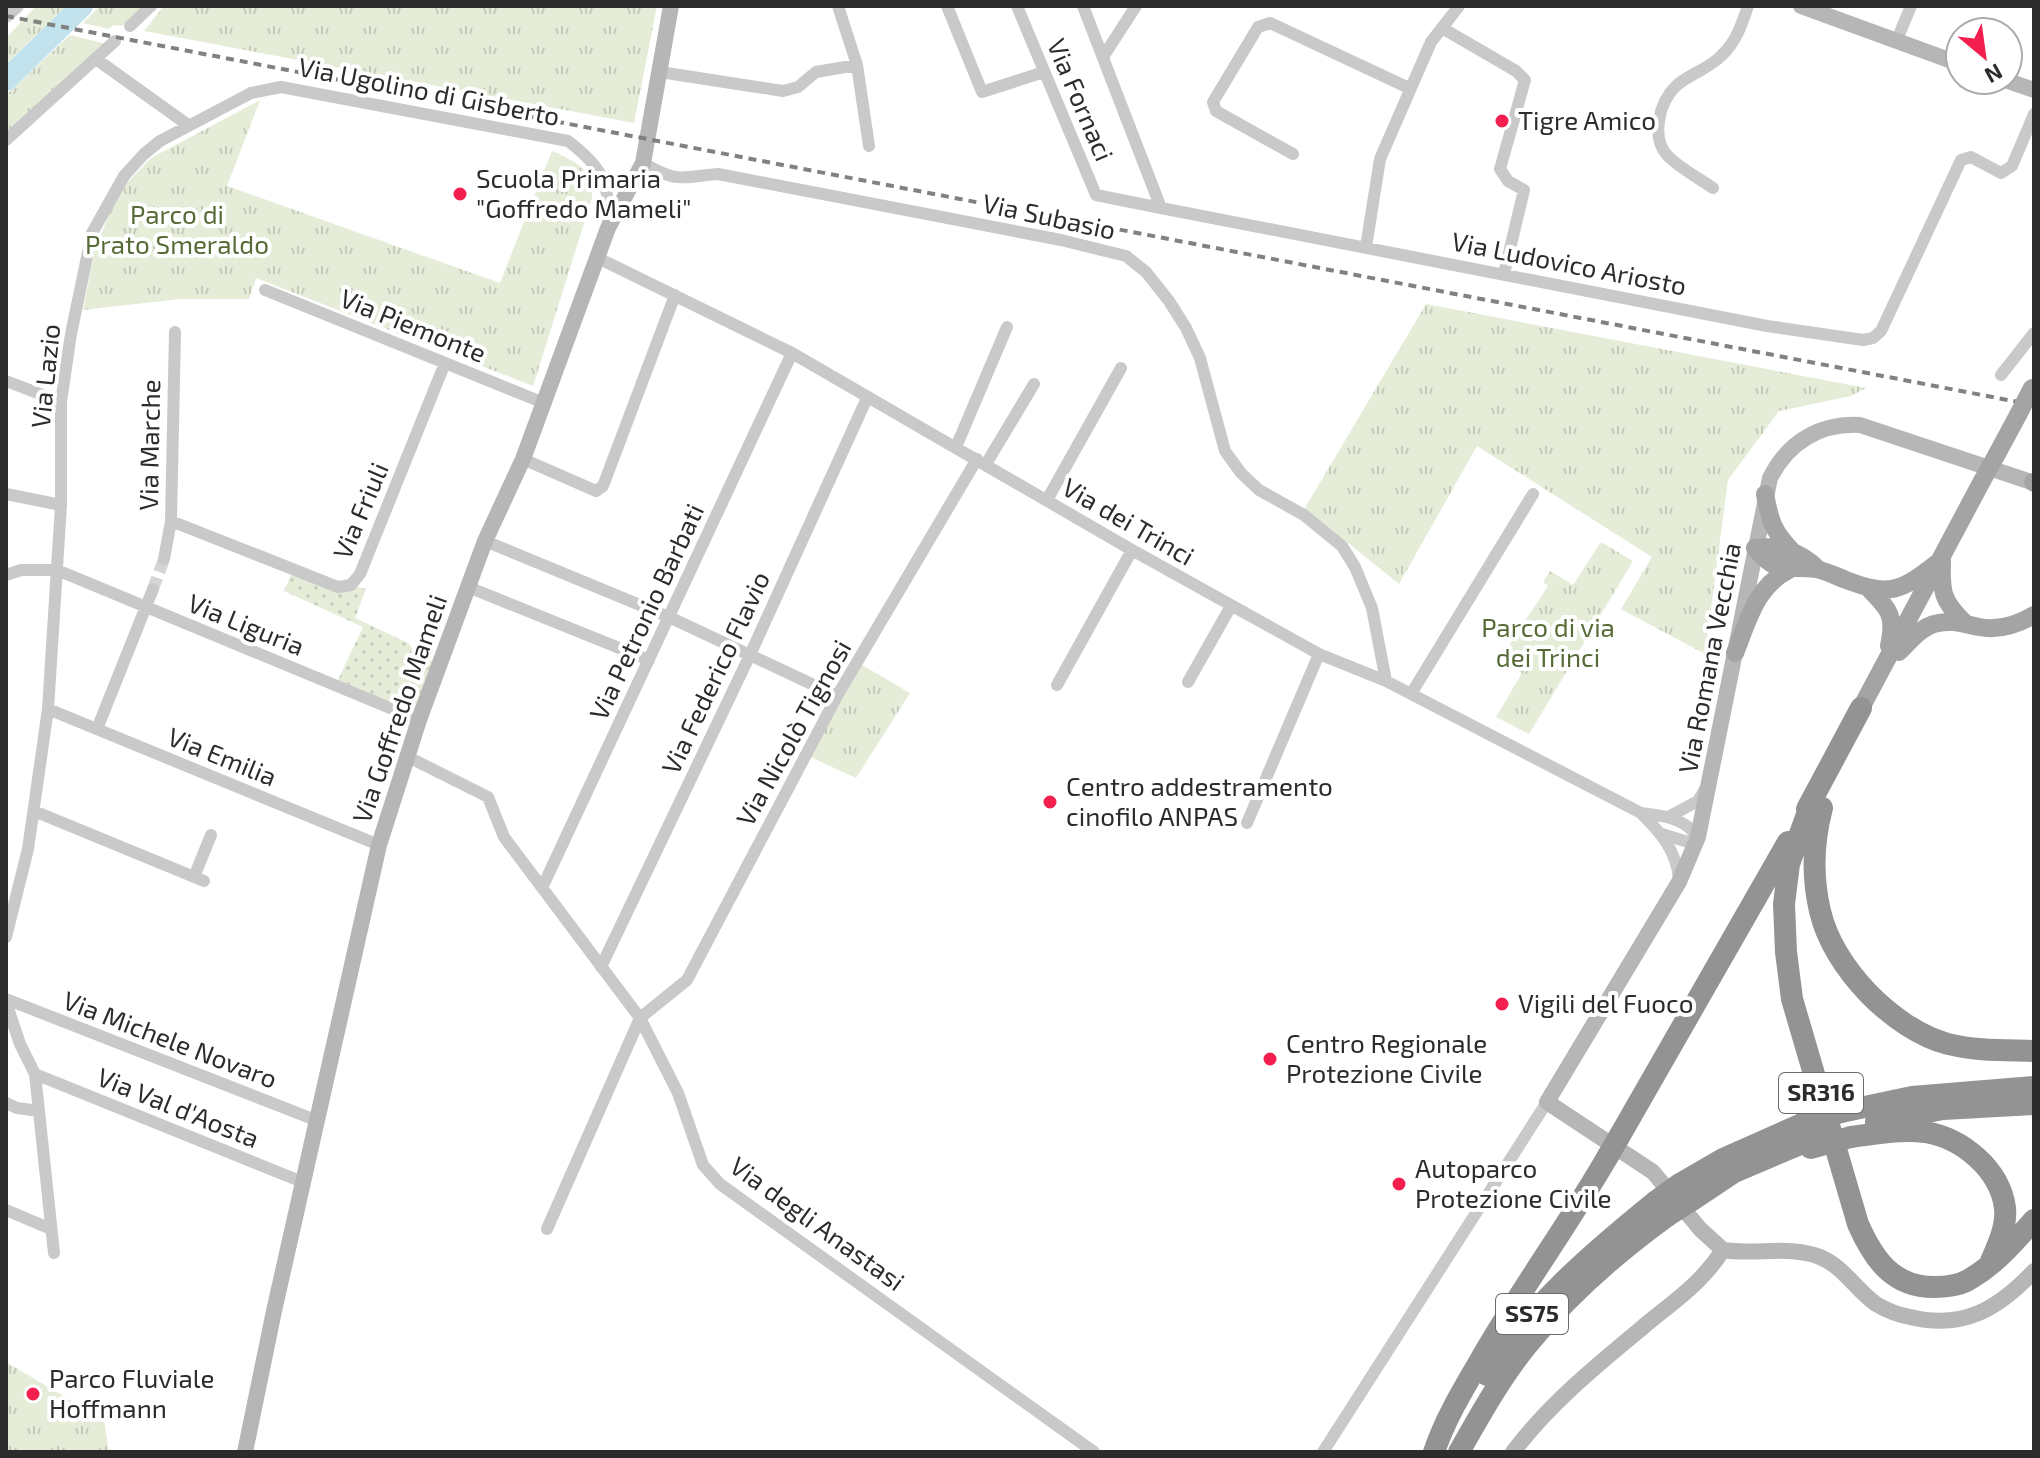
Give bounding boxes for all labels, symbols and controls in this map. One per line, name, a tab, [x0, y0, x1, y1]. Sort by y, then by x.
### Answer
north arrow	[1944, 16, 2024, 96]
street label: Via Fornaci	[1042, 34, 1121, 165]
street label: Via Ugolino di Gisberto	[296, 50, 563, 131]
text: N	[1981, 59, 2007, 90]
place label: Tigre Amico	[1518, 104, 1656, 135]
marker: Tigre Amico	[1493, 112, 1511, 130]
place label: Scuola Primaria "Goffredo Mameli"	[476, 162, 691, 223]
marker: Scuola Primaria "Goffredo Mameli"	[451, 185, 469, 203]
street label: Via Subasio	[980, 186, 1119, 245]
park label: Parco di Prato Smeraldo	[85, 198, 269, 259]
street label: Via Ludovico Ariosto	[1449, 225, 1689, 300]
street label: Via Piemonte	[336, 281, 491, 368]
street label: Via Lazio	[24, 322, 65, 429]
street label: Via Marche	[132, 379, 165, 511]
street label: Via Friuli	[325, 458, 394, 563]
street label: Via dei Trinci	[1057, 471, 1200, 571]
street label: Via Petronio Barbati	[582, 498, 709, 724]
street label: Via Romana Vecchia	[1671, 540, 1746, 776]
street label: Via Federico Flavio	[654, 566, 775, 778]
street label: Via Liguria	[184, 586, 309, 661]
street label: Via Goffredo Mameli	[345, 590, 452, 827]
park label: Parco di via dei Trinci	[1481, 611, 1615, 672]
street label: Via Nicolò Tignosi	[729, 634, 857, 831]
street label: Via Emilia	[164, 720, 281, 791]
place label: Centro addestramento cinofilo ANPAS	[1066, 770, 1333, 831]
marker: Centro addestramento cinofilo ANPAS	[1041, 793, 1059, 811]
street label: Via Michele Novaro	[59, 984, 282, 1094]
place label: Vigili del Fuoco	[1518, 987, 1693, 1018]
marker: Vigili del Fuoco	[1493, 995, 1511, 1013]
place label: Centro Regionale Protezione Civile	[1286, 1027, 1487, 1088]
marker: Centro Regionale Protezione Civile	[1261, 1050, 1279, 1068]
street label: Via Val d'Aosta	[93, 1060, 264, 1153]
road number: SR316	[1779, 1073, 1863, 1113]
street label: Via degli Anastasi	[725, 1149, 911, 1296]
place label: Autoparco Protezione Civile	[1415, 1152, 1612, 1213]
marker: Autoparco Protezione Civile	[1390, 1175, 1408, 1193]
road number: SS75	[1496, 1294, 1568, 1334]
place label: Parco Fluviale Hoffmann	[49, 1362, 214, 1423]
marker: Parco Fluviale Hoffmann	[24, 1385, 42, 1403]

